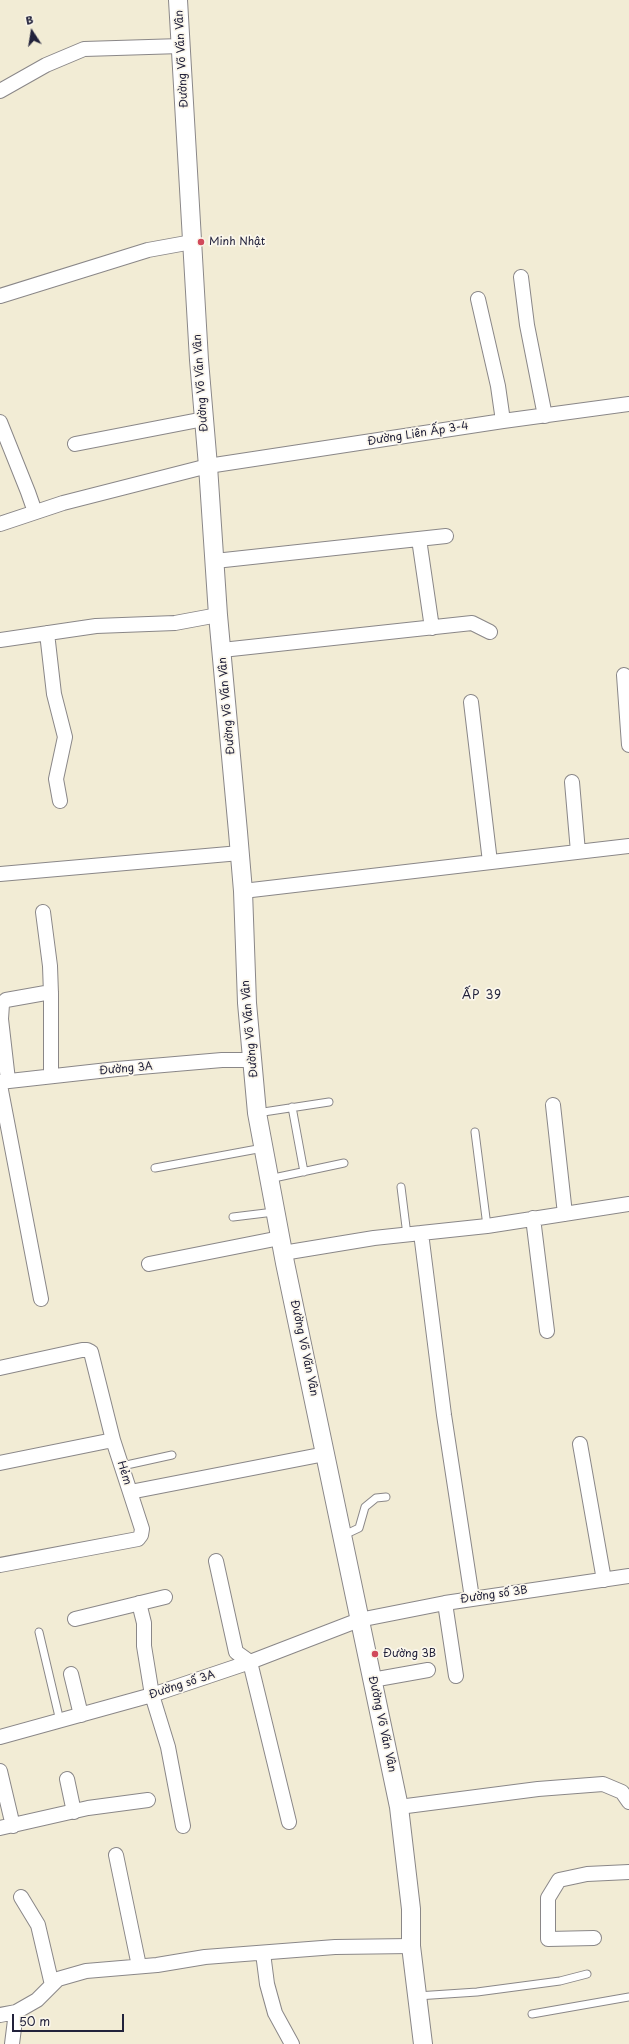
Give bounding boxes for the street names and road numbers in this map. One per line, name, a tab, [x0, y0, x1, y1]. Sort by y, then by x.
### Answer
street label: Đường Võ Văn Vân	[173, 10, 191, 108]
street label: Đường Võ Văn Vân	[191, 334, 211, 432]
street label: Đường Liên Ấp 3-4	[366, 419, 470, 449]
street label: Đường Võ Văn Vân	[216, 657, 238, 755]
street label: Đường Võ Văn Vân	[239, 980, 261, 1078]
street label: Đường 3A	[99, 1060, 153, 1078]
street label: Đường Võ Văn Vân	[287, 1299, 321, 1397]
street label: Hẻm	[114, 1459, 134, 1487]
street label: Đường số 3B	[460, 1584, 528, 1606]
street label: Đường số 3A	[147, 1668, 217, 1702]
street label: Đường Võ Văn Vân	[365, 1675, 399, 1773]

